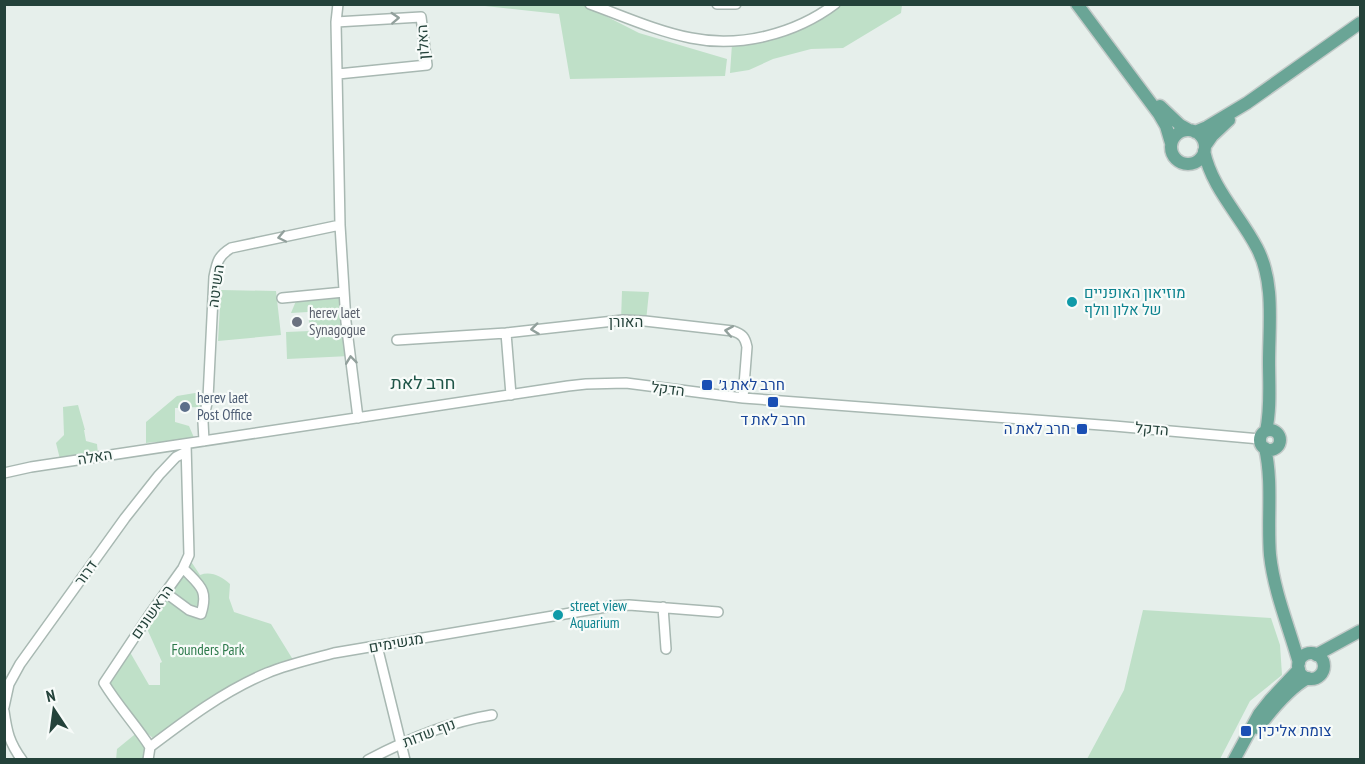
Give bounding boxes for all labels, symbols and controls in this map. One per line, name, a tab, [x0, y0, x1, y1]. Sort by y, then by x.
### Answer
one-way arrow	[390, 12, 399, 25]
street label: האלון	[412, 24, 433, 60]
one-way arrow	[278, 230, 288, 243]
street label: השיטה	[203, 263, 228, 309]
place label: מוזיאון האופניים של אלון וולף	[1084, 283, 1186, 319]
marker: מוזיאון האופניים של אלון וולף	[1065, 295, 1079, 309]
place label: herev laet Synagogue	[309, 303, 366, 339]
street label: האורן	[609, 312, 643, 331]
marker: herev laet Synagogue	[290, 315, 304, 329]
one-way arrow	[530, 322, 540, 335]
one-way arrow	[724, 325, 734, 338]
one-way arrow	[345, 355, 358, 364]
district label: חרב לאת	[390, 371, 456, 394]
place label: חרב לאת ג׳	[719, 375, 785, 394]
street label: הדקל	[650, 377, 686, 400]
marker: חרב לאת ג׳	[700, 378, 714, 392]
place label: herev laet Post Office	[197, 388, 252, 424]
marker: חרב לאת ד	[766, 395, 780, 409]
marker: herev laet Post Office	[178, 400, 192, 414]
place label: חרב לאת ד	[740, 410, 806, 429]
street label: הדקל	[1134, 418, 1170, 439]
place label: חרב לאת ה	[1004, 419, 1070, 438]
marker: חרב לאת ה	[1075, 422, 1089, 436]
street label: האלה	[76, 444, 114, 469]
street label: דרור	[70, 556, 101, 589]
street label: הראשונים	[126, 581, 177, 642]
place label: street view Aquarium	[570, 596, 627, 632]
marker: street view Aquarium	[551, 608, 565, 622]
street label: מגשימים	[367, 628, 425, 657]
park label: Founders Park	[171, 640, 245, 659]
north arrow	[24, 680, 84, 740]
text: N	[44, 685, 57, 706]
street label: נוף שדות	[400, 714, 458, 751]
place label: צומת אליכין	[1258, 721, 1331, 740]
marker: צומת אליכין	[1239, 724, 1253, 738]

